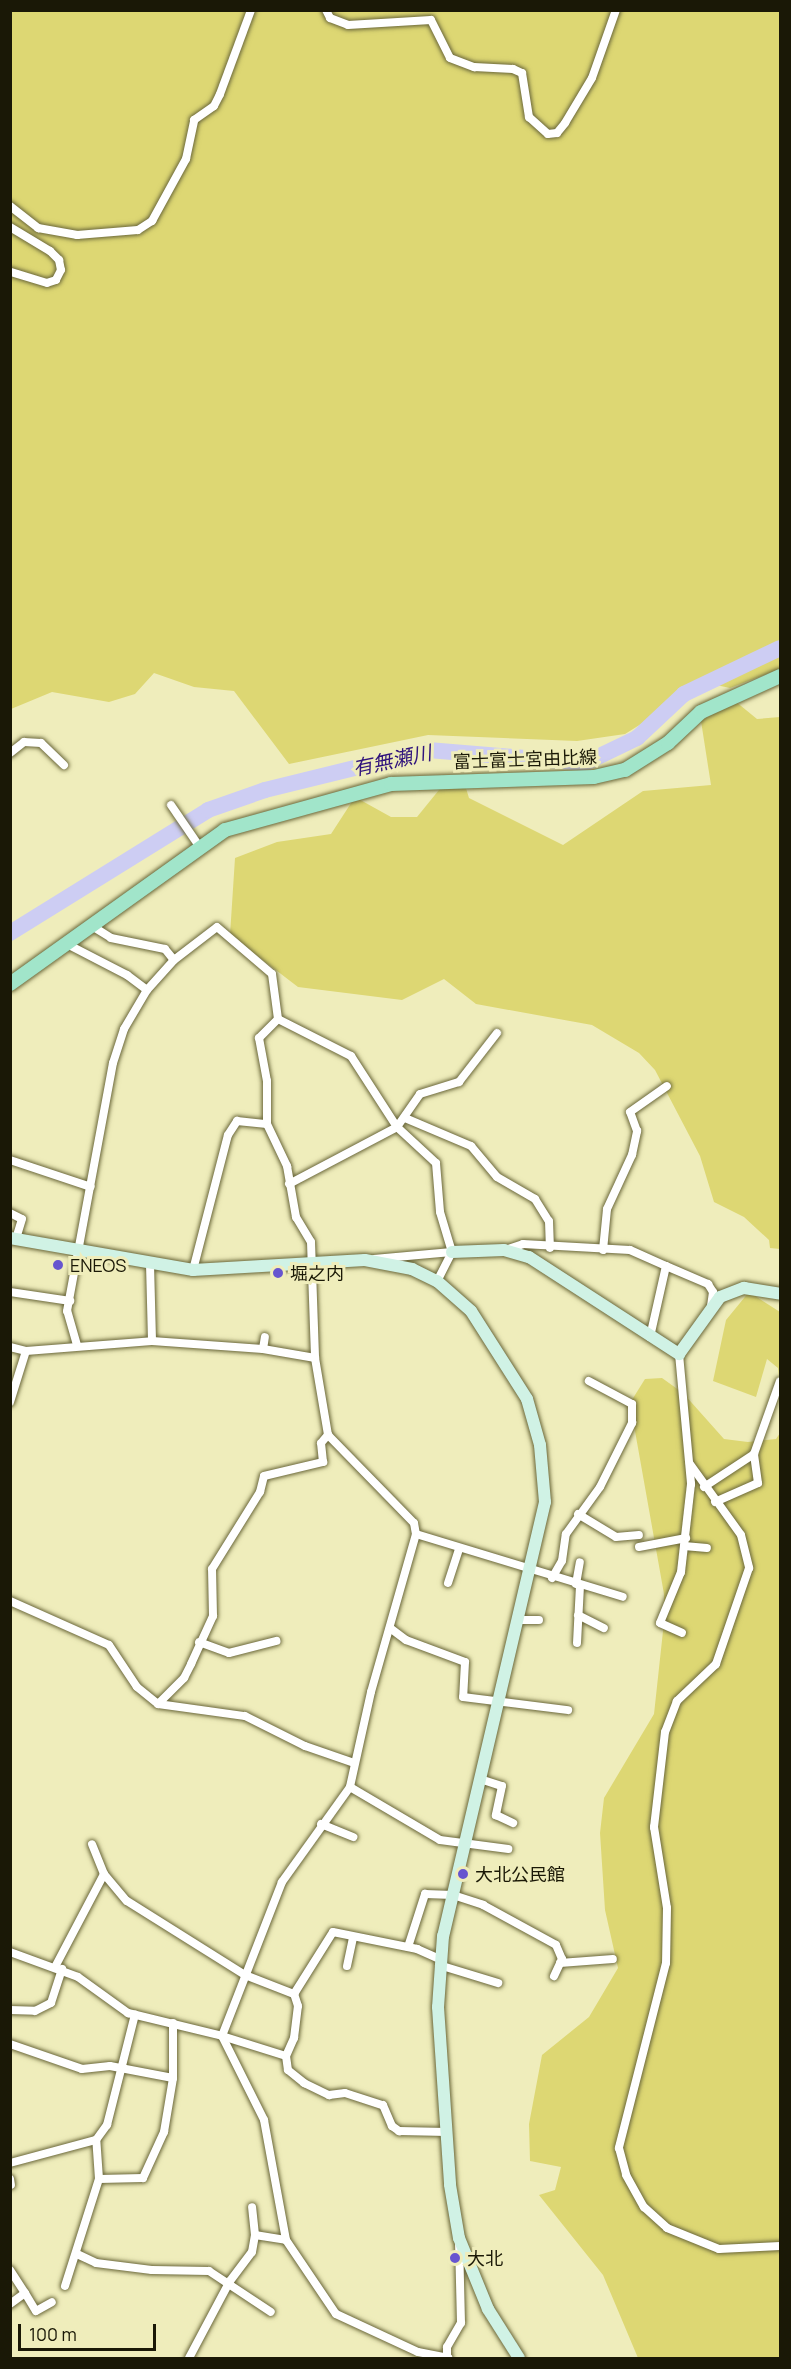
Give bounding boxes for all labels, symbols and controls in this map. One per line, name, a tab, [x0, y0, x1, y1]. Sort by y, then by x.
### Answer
water label: 有無瀬川	[350, 740, 434, 780]
street label: 富士富士宮由比線	[453, 746, 597, 772]
place label: ENEOS	[70, 1254, 126, 1276]
marker: ENEOS	[51, 1258, 65, 1272]
place label: 堀之内	[290, 1262, 344, 1284]
marker: 堀之内	[271, 1266, 285, 1280]
place label: 大北公民館	[475, 1863, 565, 1885]
marker: 大北公民館	[456, 1867, 470, 1881]
place label: 大北	[467, 2247, 503, 2269]
marker: 大北	[448, 2251, 462, 2265]
scale bar	[21, 2312, 159, 2350]
text: 100 m	[29, 2322, 77, 2346]

